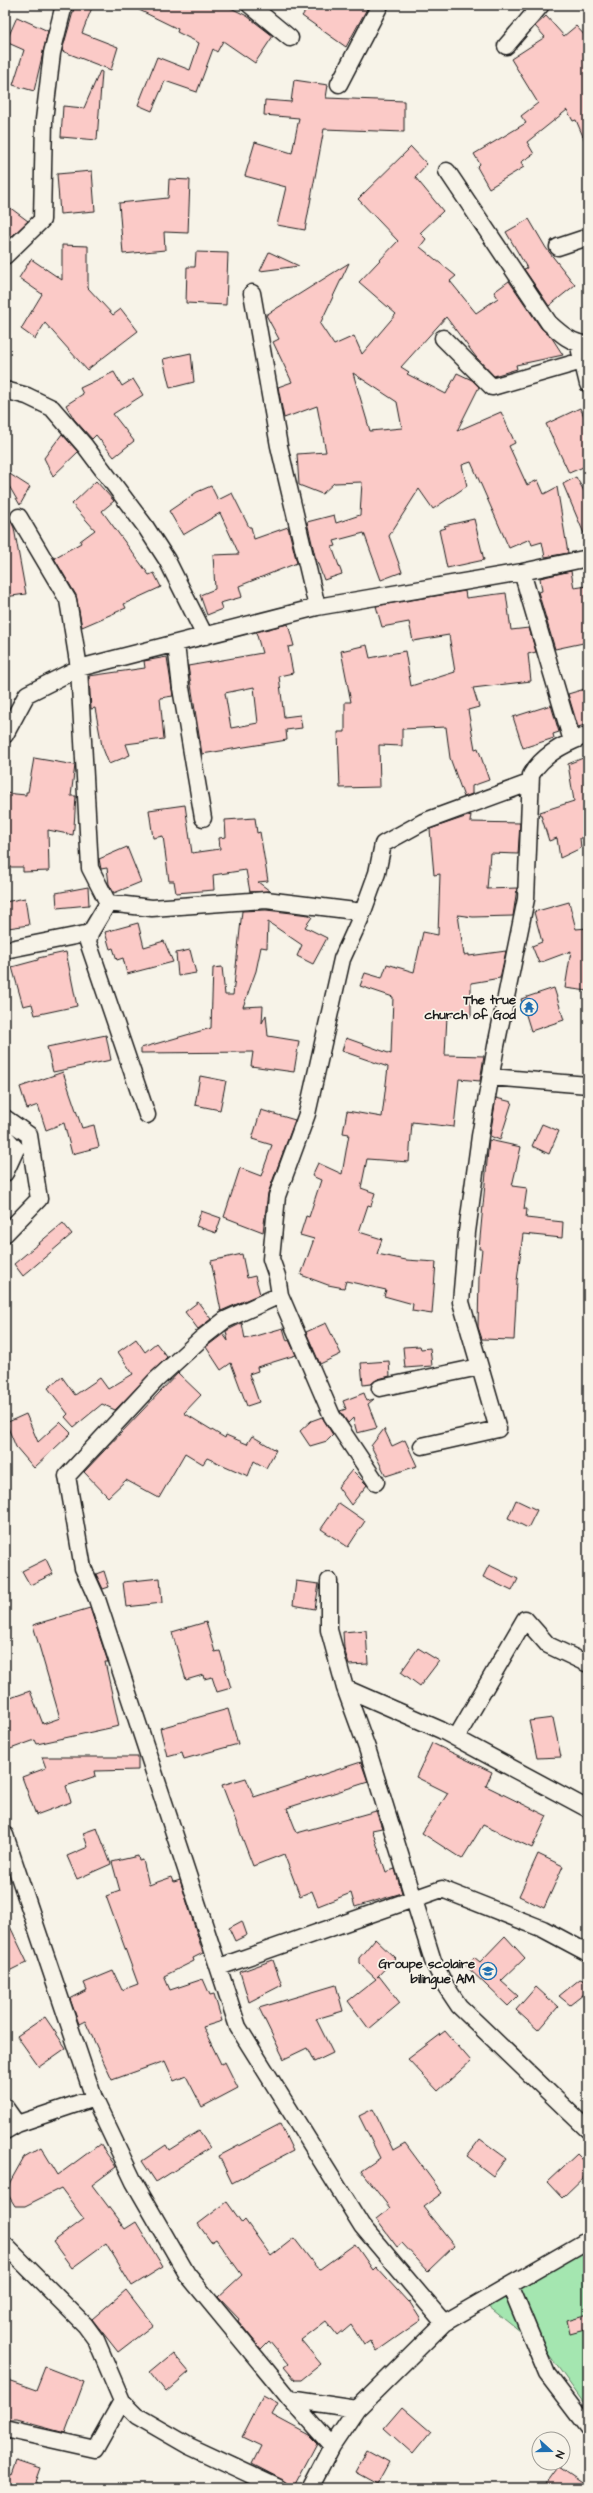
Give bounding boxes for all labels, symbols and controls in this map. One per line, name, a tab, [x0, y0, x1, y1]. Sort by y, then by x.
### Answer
place label: The true church of God	[424, 991, 516, 1024]
temple icon: The true church of God	[519, 997, 539, 1017]
place label: Groupe scolaire bilingue AM	[379, 1955, 475, 1990]
school or university icon: Groupe scolaire bilingue AM	[478, 1961, 498, 1981]
north arrow	[531, 2431, 571, 2471]
text: N	[552, 2448, 568, 2460]

